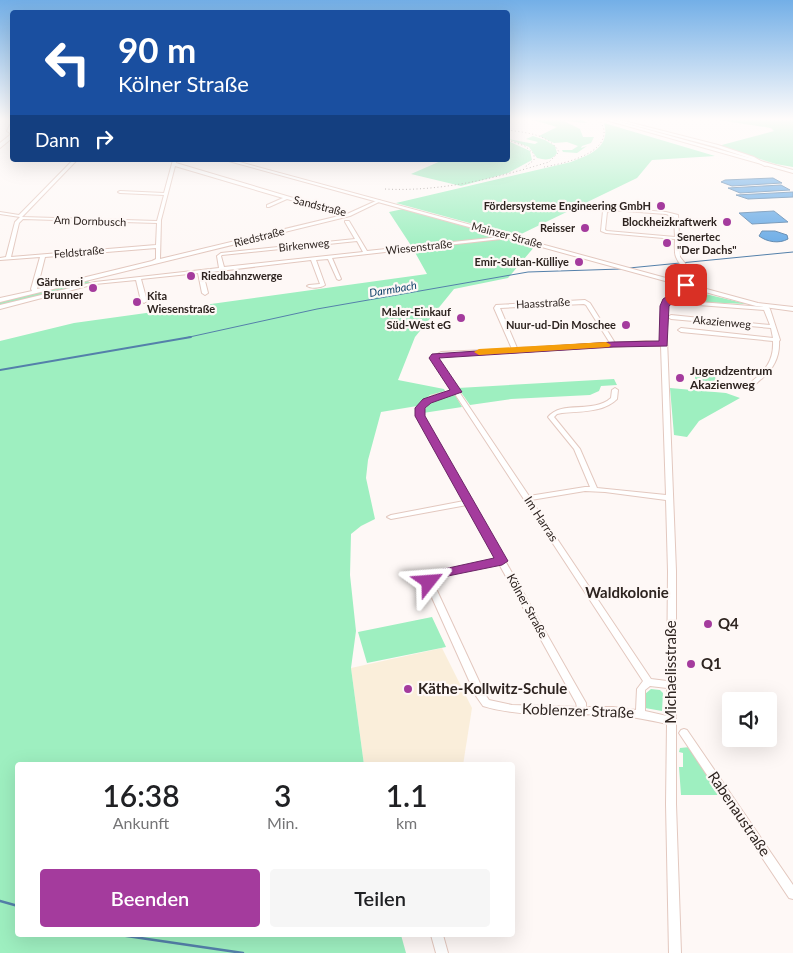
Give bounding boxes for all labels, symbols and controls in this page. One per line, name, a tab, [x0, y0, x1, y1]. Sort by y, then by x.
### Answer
text: 90 m	[118, 28, 196, 70]
icon: left	[35, 30, 100, 95]
text: Kölner Straße	[118, 70, 249, 97]
icon: right	[90, 125, 118, 153]
text: Dann	[35, 128, 80, 151]
street label: Sandstraße	[292, 193, 348, 218]
place label: Fördersysteme Engineering GmbH	[484, 199, 651, 212]
marker: Fördersysteme Engineering GmbH	[655, 200, 667, 212]
street label: Am Dornbusch	[54, 213, 126, 228]
place label: Blockheizkraftwerk	[622, 215, 717, 228]
marker: Blockheizkraftwerk	[721, 216, 733, 228]
street label: Mainzer Straße	[470, 219, 544, 250]
place label: Reisser	[540, 221, 576, 234]
marker: Reisser	[579, 222, 591, 234]
street label: Riedstraße	[232, 224, 286, 249]
place label: Senertec "Der Dachs"	[677, 230, 737, 256]
street label: Birkenweg	[278, 235, 330, 254]
street label: Wiesenstraße	[385, 237, 453, 256]
marker: Senertec "Der Dachs"	[661, 237, 673, 249]
street label: Feldstraße	[53, 243, 105, 260]
place label: Emir-Sultan-Külliye	[475, 255, 569, 268]
marker: Emir-Sultan-Külliye	[573, 256, 585, 268]
pin	[665, 264, 707, 306]
place label: Riedbahnzwerge	[201, 269, 283, 282]
marker: Riedbahnzwerge	[185, 270, 197, 282]
icon: arrive	[672, 271, 700, 299]
place label: Gärtnerei Brunner	[37, 275, 84, 301]
water label: Darmbach	[368, 278, 418, 299]
marker: Gärtnerei Brunner	[87, 282, 99, 294]
place label: Kita Wiesenstraße	[147, 289, 215, 315]
street label: Haasstraße	[516, 295, 571, 310]
marker: Kita Wiesenstraße	[131, 296, 143, 308]
place label: Maler-Einkauf Süd-West eG	[382, 305, 451, 331]
marker: Maler-Einkauf Süd-West eG	[455, 312, 467, 324]
street label: Akazienweg	[693, 312, 752, 331]
place label: Nuur-ud-Din Moschee	[506, 318, 616, 331]
marker: Nuur-ud-Din Moschee	[620, 319, 632, 331]
place label: Jugendzentrum Akazienweg	[689, 363, 772, 392]
marker: Jugendzentrum Akazienweg	[674, 372, 686, 384]
street label: Im Harras	[521, 493, 562, 544]
position arrow	[402, 555, 454, 607]
street label: Kölner Straße	[504, 571, 551, 641]
district label: Waldkolonie	[585, 583, 669, 601]
place label: Q4	[718, 614, 739, 632]
marker: Q4	[702, 618, 714, 630]
street label: Michaelisstraße	[661, 620, 679, 724]
place label: Q1	[701, 654, 722, 672]
marker: Q1	[685, 658, 697, 670]
place label: Käthe-Kollwitz-Schule	[418, 679, 567, 697]
marker: Käthe-Kollwitz-Schule	[402, 683, 414, 695]
map controls	[722, 692, 777, 747]
button: sound	[722, 692, 777, 747]
street label: Koblenzer Straße	[522, 699, 635, 721]
street label: Rabenaustraße	[705, 768, 775, 859]
text: 16:38	[102, 777, 180, 813]
text: 3	[274, 777, 291, 813]
text: 1.1	[386, 777, 428, 813]
text: Ankunft	[113, 813, 169, 832]
text: Min.	[267, 813, 298, 832]
text: km	[396, 813, 417, 832]
button: Beenden	[40, 869, 260, 927]
button: Teilen	[270, 869, 490, 927]

